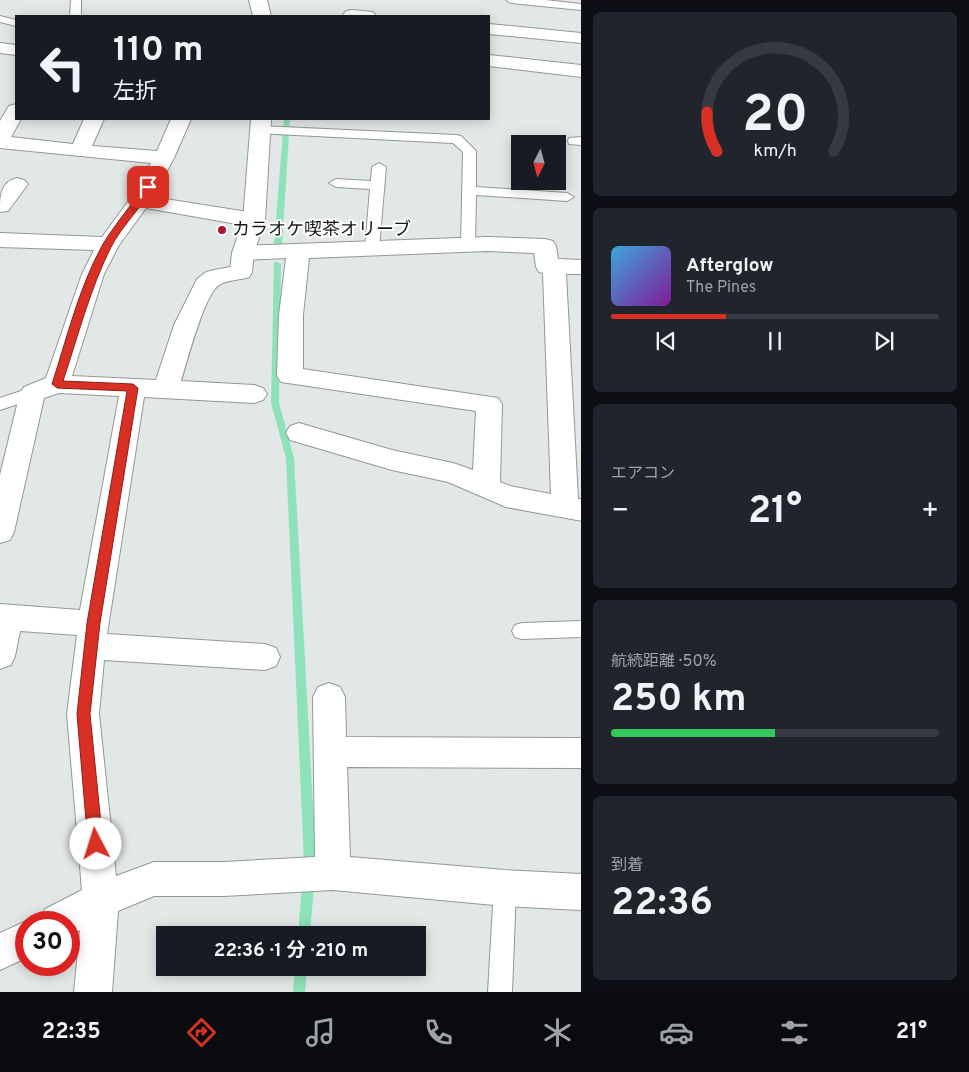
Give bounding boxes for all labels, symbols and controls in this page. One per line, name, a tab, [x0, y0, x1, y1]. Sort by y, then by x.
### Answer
text: 110 m	[113, 29, 203, 73]
icon: left	[30, 35, 95, 100]
text: 左折	[113, 79, 157, 106]
text: 20	[742, 84, 808, 150]
north arrow	[511, 135, 566, 190]
map controls	[511, 135, 566, 190]
text: km/h	[753, 140, 797, 163]
pin	[127, 166, 169, 208]
icon: arrive	[134, 173, 162, 201]
place label: カラオケ喫茶オリーブ	[232, 219, 411, 242]
marker: カラオケ喫茶オリーブ	[216, 224, 228, 236]
text: Afterglow	[686, 254, 774, 278]
text: The Pines	[686, 278, 756, 298]
icon: previous	[652, 327, 680, 355]
icon: pause	[761, 327, 789, 355]
icon: next	[870, 327, 898, 355]
text: エアコン	[611, 464, 675, 484]
text: 21°	[748, 488, 802, 537]
text: −	[611, 494, 629, 530]
text: +	[921, 494, 939, 530]
text: 航続距離 · 50%	[611, 652, 717, 672]
text: 250 km	[611, 676, 746, 725]
position arrow	[69, 817, 121, 869]
text: 到着	[611, 856, 643, 876]
text: 22:36	[611, 880, 713, 929]
speed limit sign: 30	[15, 911, 80, 976]
text: 22:36 · 1 分 · 210 m	[214, 939, 368, 963]
icon: directions	[184, 1015, 219, 1050]
icon: music	[303, 1015, 338, 1050]
icon: phone	[421, 1015, 456, 1050]
icon: climate	[540, 1015, 575, 1050]
icon: car	[659, 1015, 694, 1050]
icon: filters	[777, 1015, 812, 1050]
text: 22:35	[42, 1019, 101, 1046]
text: 21°	[896, 1019, 927, 1046]

